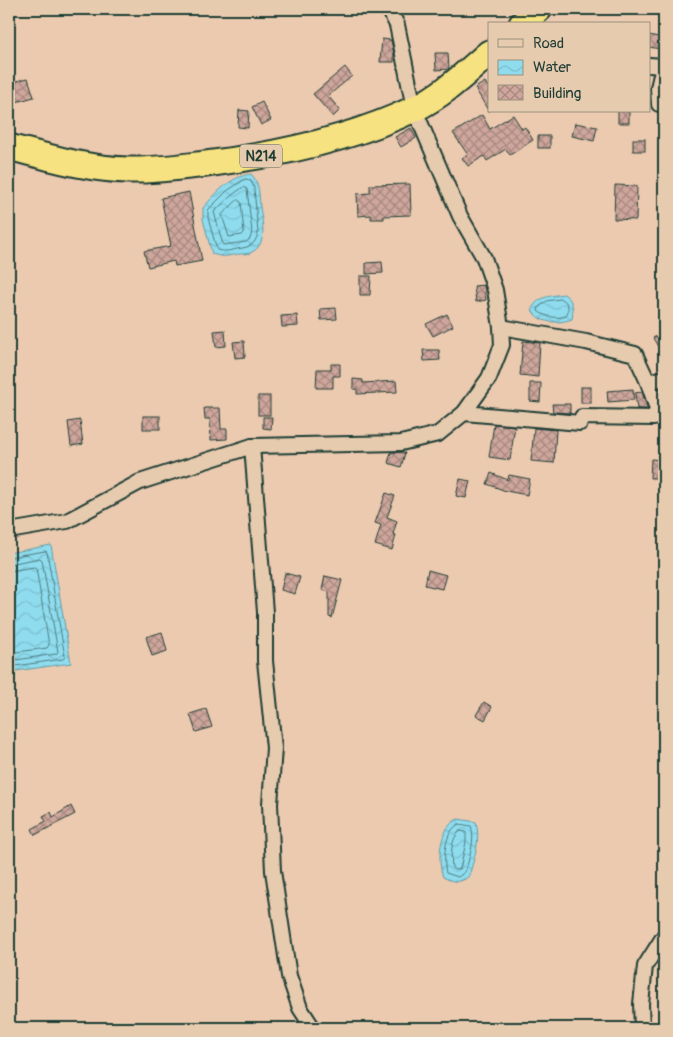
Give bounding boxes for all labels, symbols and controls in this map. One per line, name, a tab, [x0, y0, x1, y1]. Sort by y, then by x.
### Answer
legend	[488, 22, 650, 112]
text: Road	[533, 34, 564, 53]
text: Water	[533, 58, 572, 77]
text: Building	[533, 84, 581, 103]
road number: N214	[240, 144, 282, 168]

